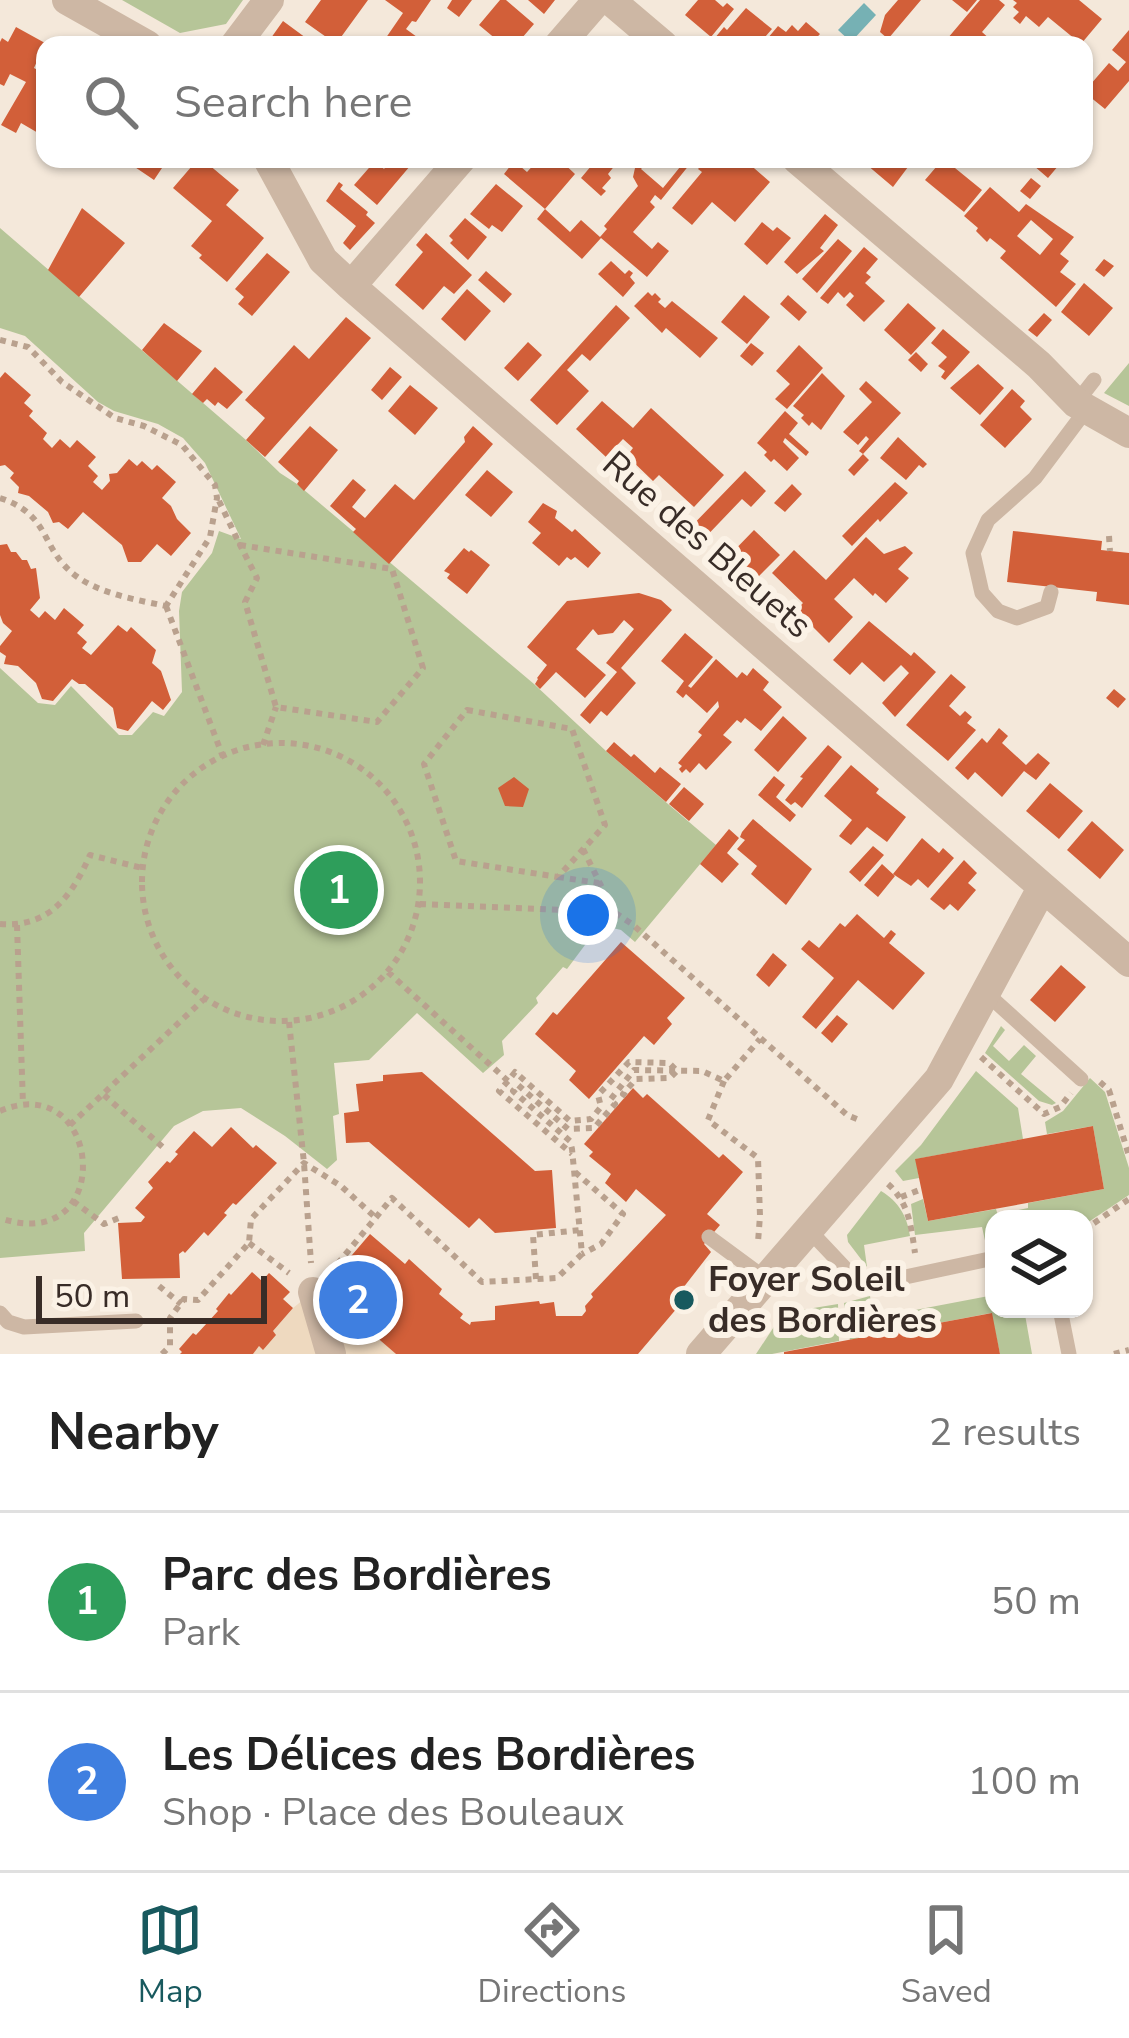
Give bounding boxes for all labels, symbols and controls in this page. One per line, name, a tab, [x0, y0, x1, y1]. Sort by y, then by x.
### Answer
search box	[36, 36, 1093, 168]
icon: search	[78, 69, 144, 135]
text: Search here	[174, 72, 413, 133]
street label: Rue des Bleuets	[592, 440, 822, 650]
pin: 1	[300, 845, 378, 935]
your location	[558, 885, 618, 945]
map controls	[985, 1210, 1093, 1318]
button: layers	[985, 1210, 1093, 1318]
pin: 2	[319, 1255, 397, 1345]
place label: Foyer Soleil des Bordières	[708, 1255, 937, 1345]
scale bar	[36, 1270, 267, 1323]
text: 50 m	[54, 1274, 130, 1319]
marker: Foyer Soleil des Bordières	[671, 1287, 697, 1313]
text: Nearby	[48, 1397, 219, 1467]
text: 2 results	[929, 1406, 1081, 1459]
text: Parc des Bordières	[162, 1545, 552, 1606]
text: 1	[75, 1575, 99, 1628]
text: 50 m	[991, 1575, 1081, 1628]
text: Park	[162, 1606, 240, 1659]
text: Les Délices des Bordières	[162, 1725, 696, 1786]
text: 2	[75, 1755, 99, 1808]
text: 100 m	[967, 1755, 1081, 1808]
text: Shop · Place des Bouleaux	[162, 1786, 624, 1839]
tab: Map	[137, 1897, 203, 2014]
tab: Directions	[478, 1897, 626, 2014]
tab: Saved	[901, 1897, 992, 2014]

